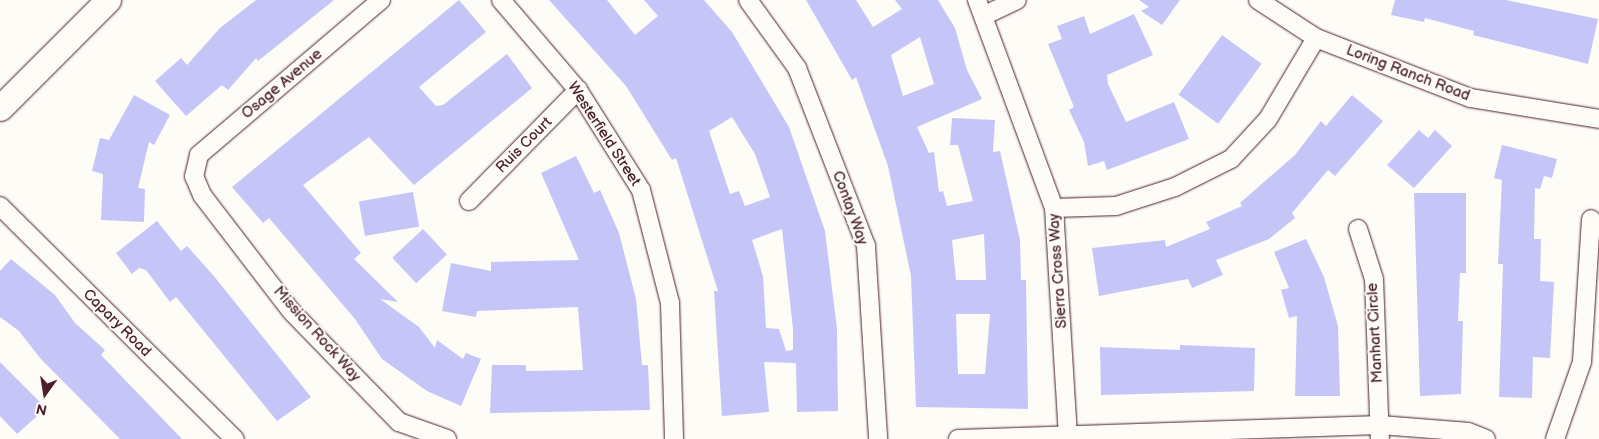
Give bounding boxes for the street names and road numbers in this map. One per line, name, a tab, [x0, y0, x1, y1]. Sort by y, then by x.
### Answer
street label: Loring Ranch Road	[1344, 41, 1472, 105]
street label: Osage Avenue	[238, 45, 326, 123]
street label: Westerfield Street	[564, 78, 644, 190]
street label: Ruis Court	[492, 113, 556, 177]
street label: Contay Way	[828, 168, 872, 248]
street label: Sierra Cross Way	[1045, 213, 1071, 329]
street label: Mission Rock Way	[269, 282, 365, 386]
street label: Manhart Circle	[1363, 282, 1387, 384]
street label: Capary Road	[79, 285, 155, 361]

